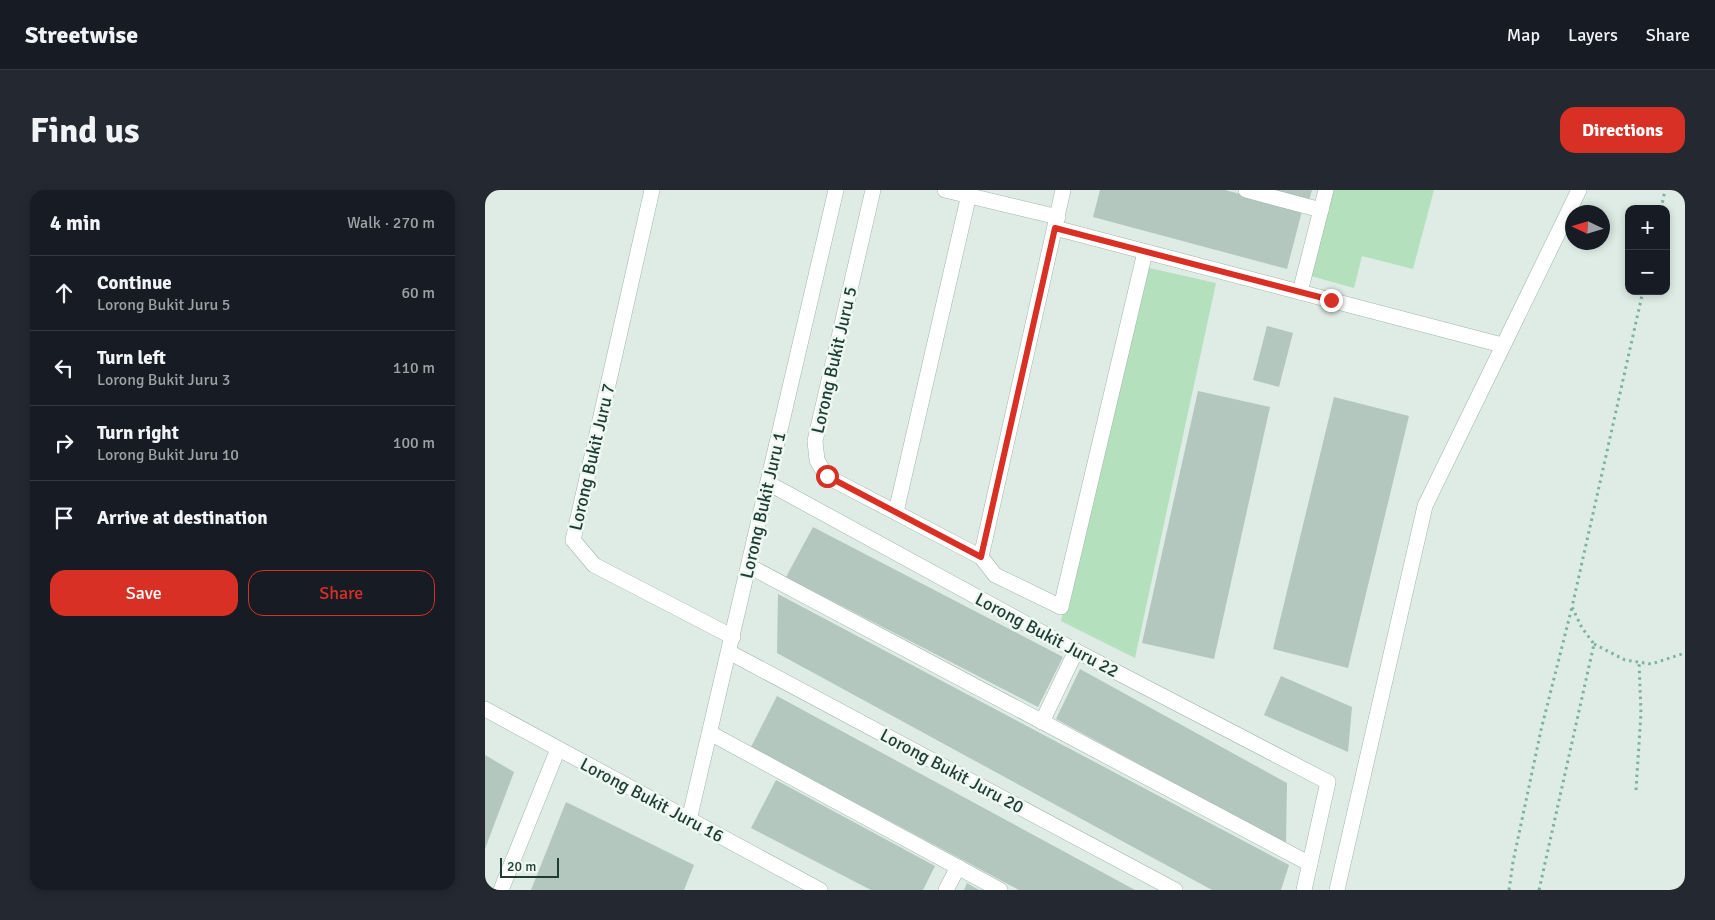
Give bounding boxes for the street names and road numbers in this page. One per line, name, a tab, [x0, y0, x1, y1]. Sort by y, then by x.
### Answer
street label: Lorong Bukit Juru 5	[806, 284, 862, 436]
street label: Lorong Bukit Juru 7	[564, 381, 620, 533]
street label: Lorong Bukit Juru 1	[735, 429, 791, 581]
street label: Lorong Bukit Juru 22	[971, 588, 1123, 682]
street label: Lorong Bukit Juru 20	[876, 724, 1028, 818]
street label: Lorong Bukit Juru 16	[576, 753, 728, 847]

